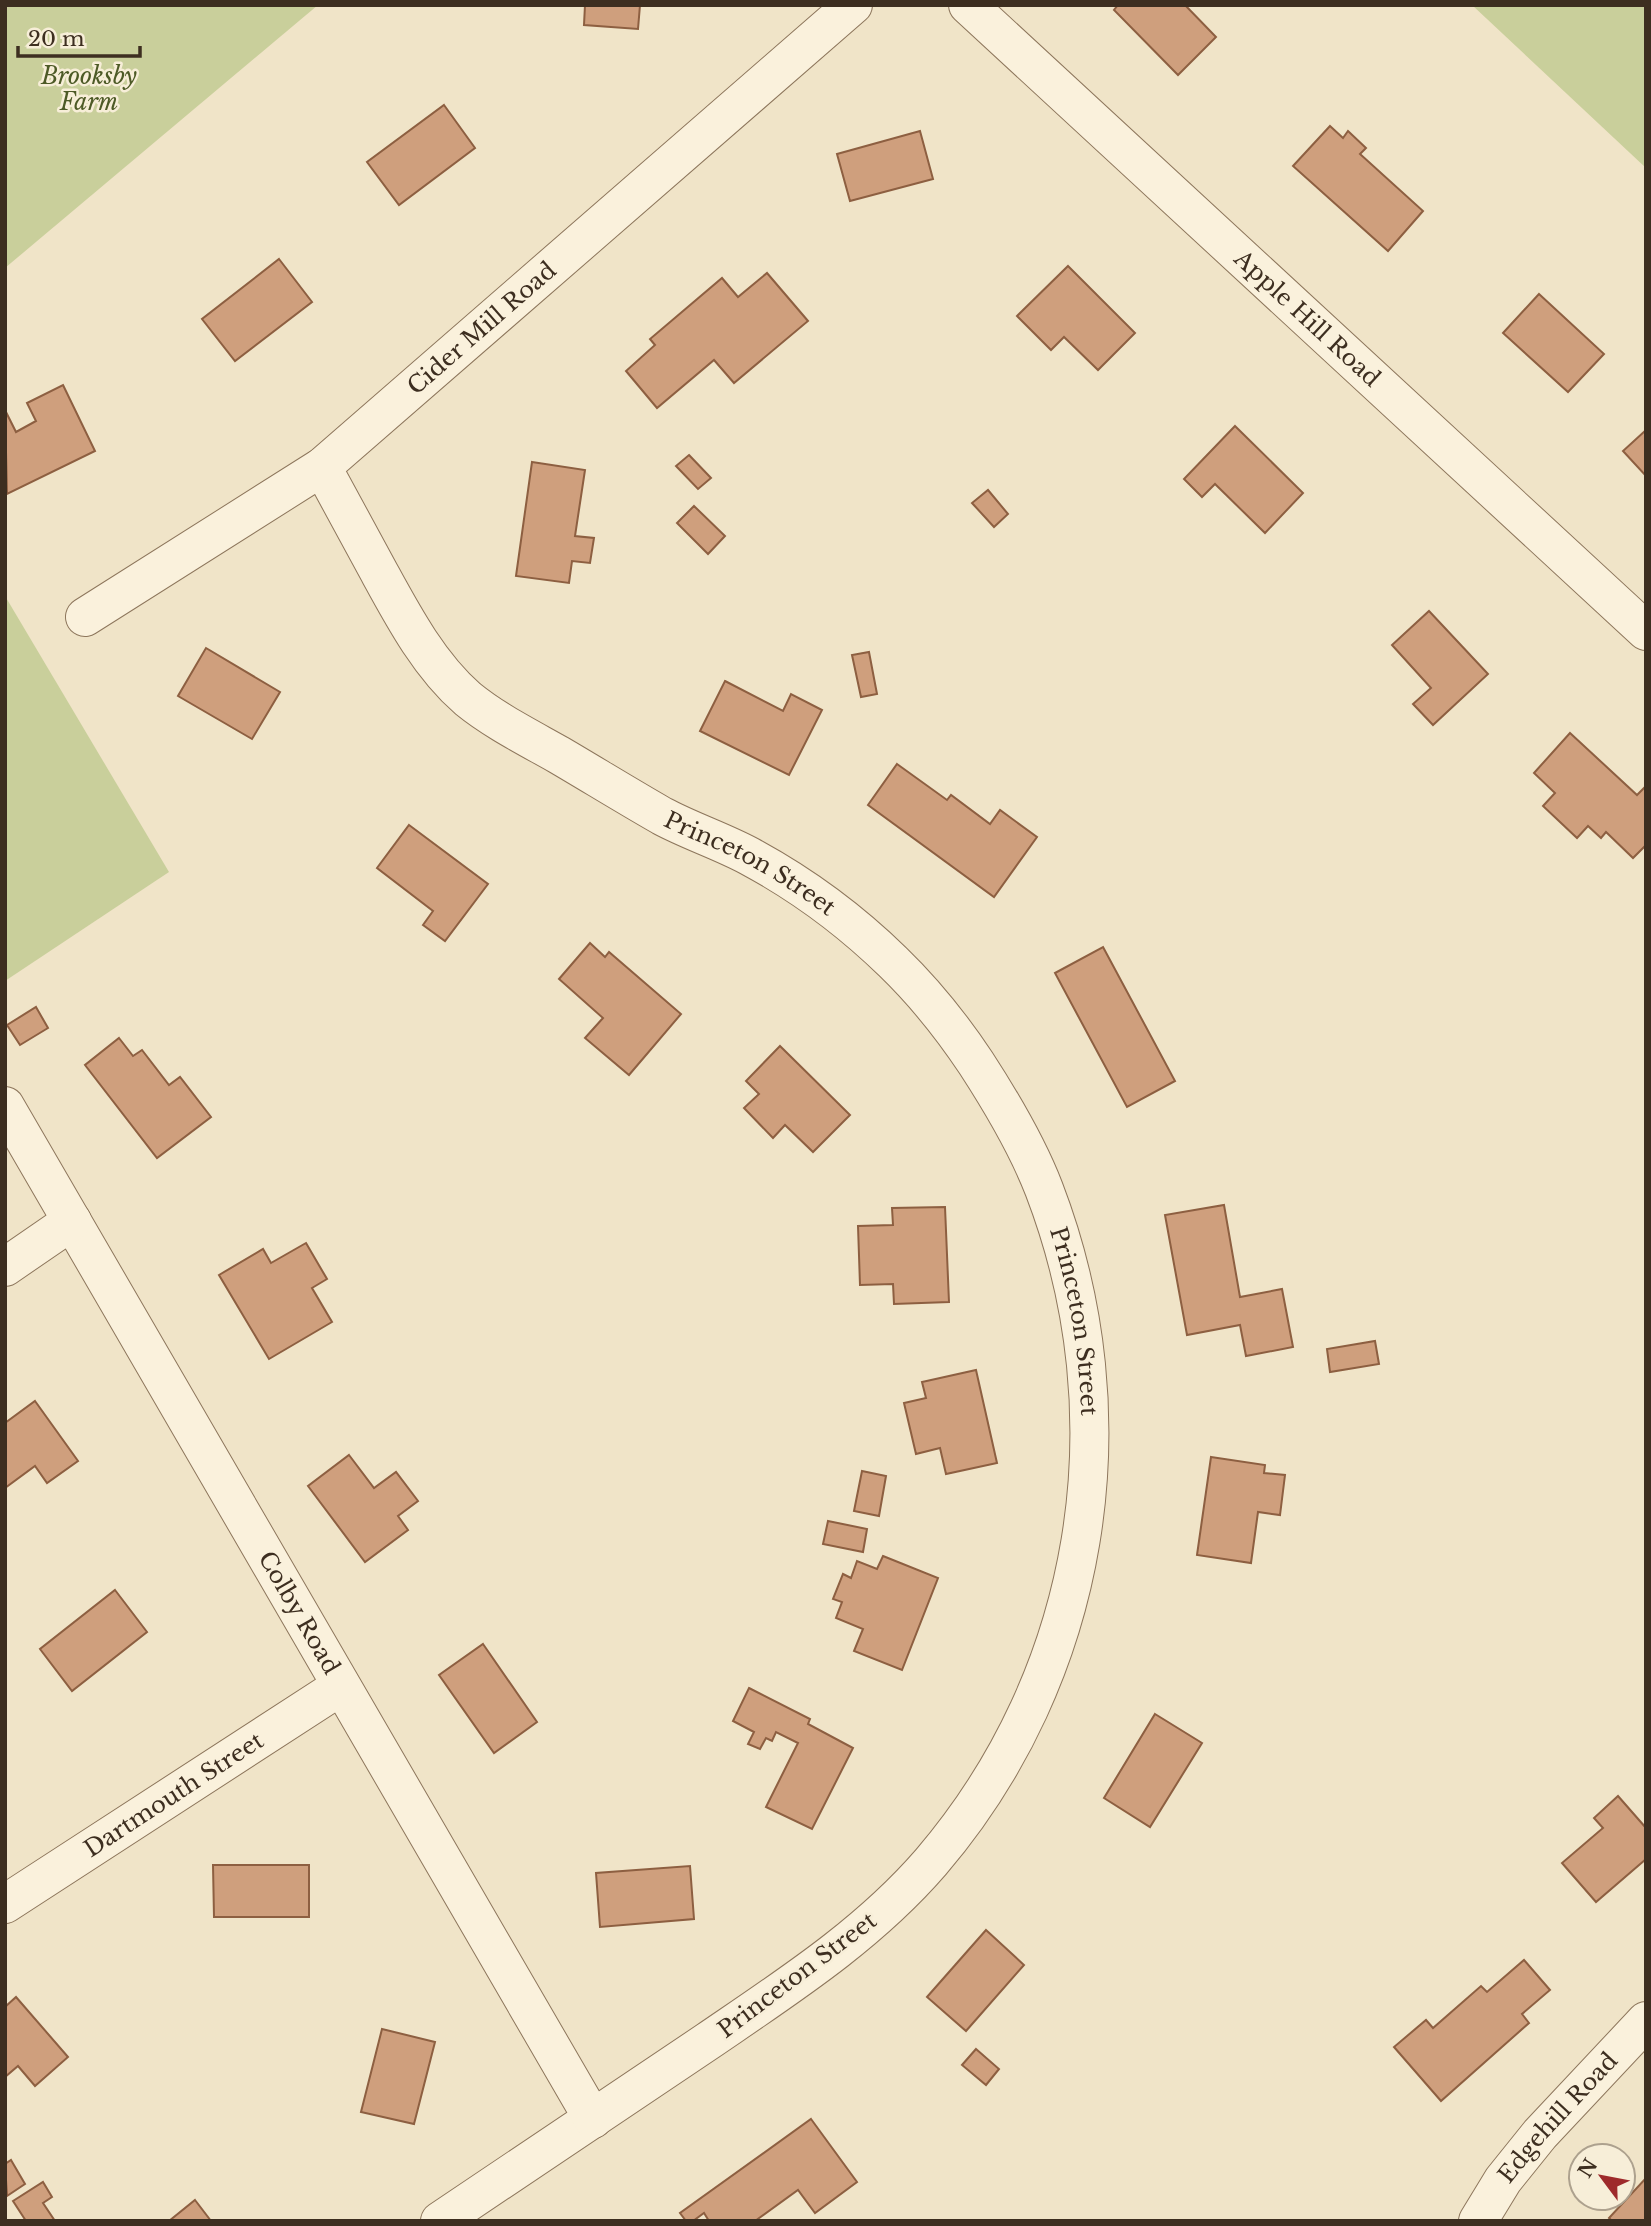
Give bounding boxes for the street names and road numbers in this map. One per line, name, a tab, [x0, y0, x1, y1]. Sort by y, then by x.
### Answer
street label: Apple Hill Road	[1228, 244, 1386, 393]
street label: Cider Mill Road	[402, 256, 562, 400]
street label: Princeton Street	[660, 805, 841, 922]
street label: Princeton Street	[1044, 1223, 1103, 1416]
street label: Colby Road	[253, 1546, 346, 1679]
street label: Dartmouth Street	[79, 1726, 269, 1863]
street label: Princeton Street	[712, 1906, 882, 2044]
street label: Edgehill Road	[1492, 2047, 1623, 2189]

